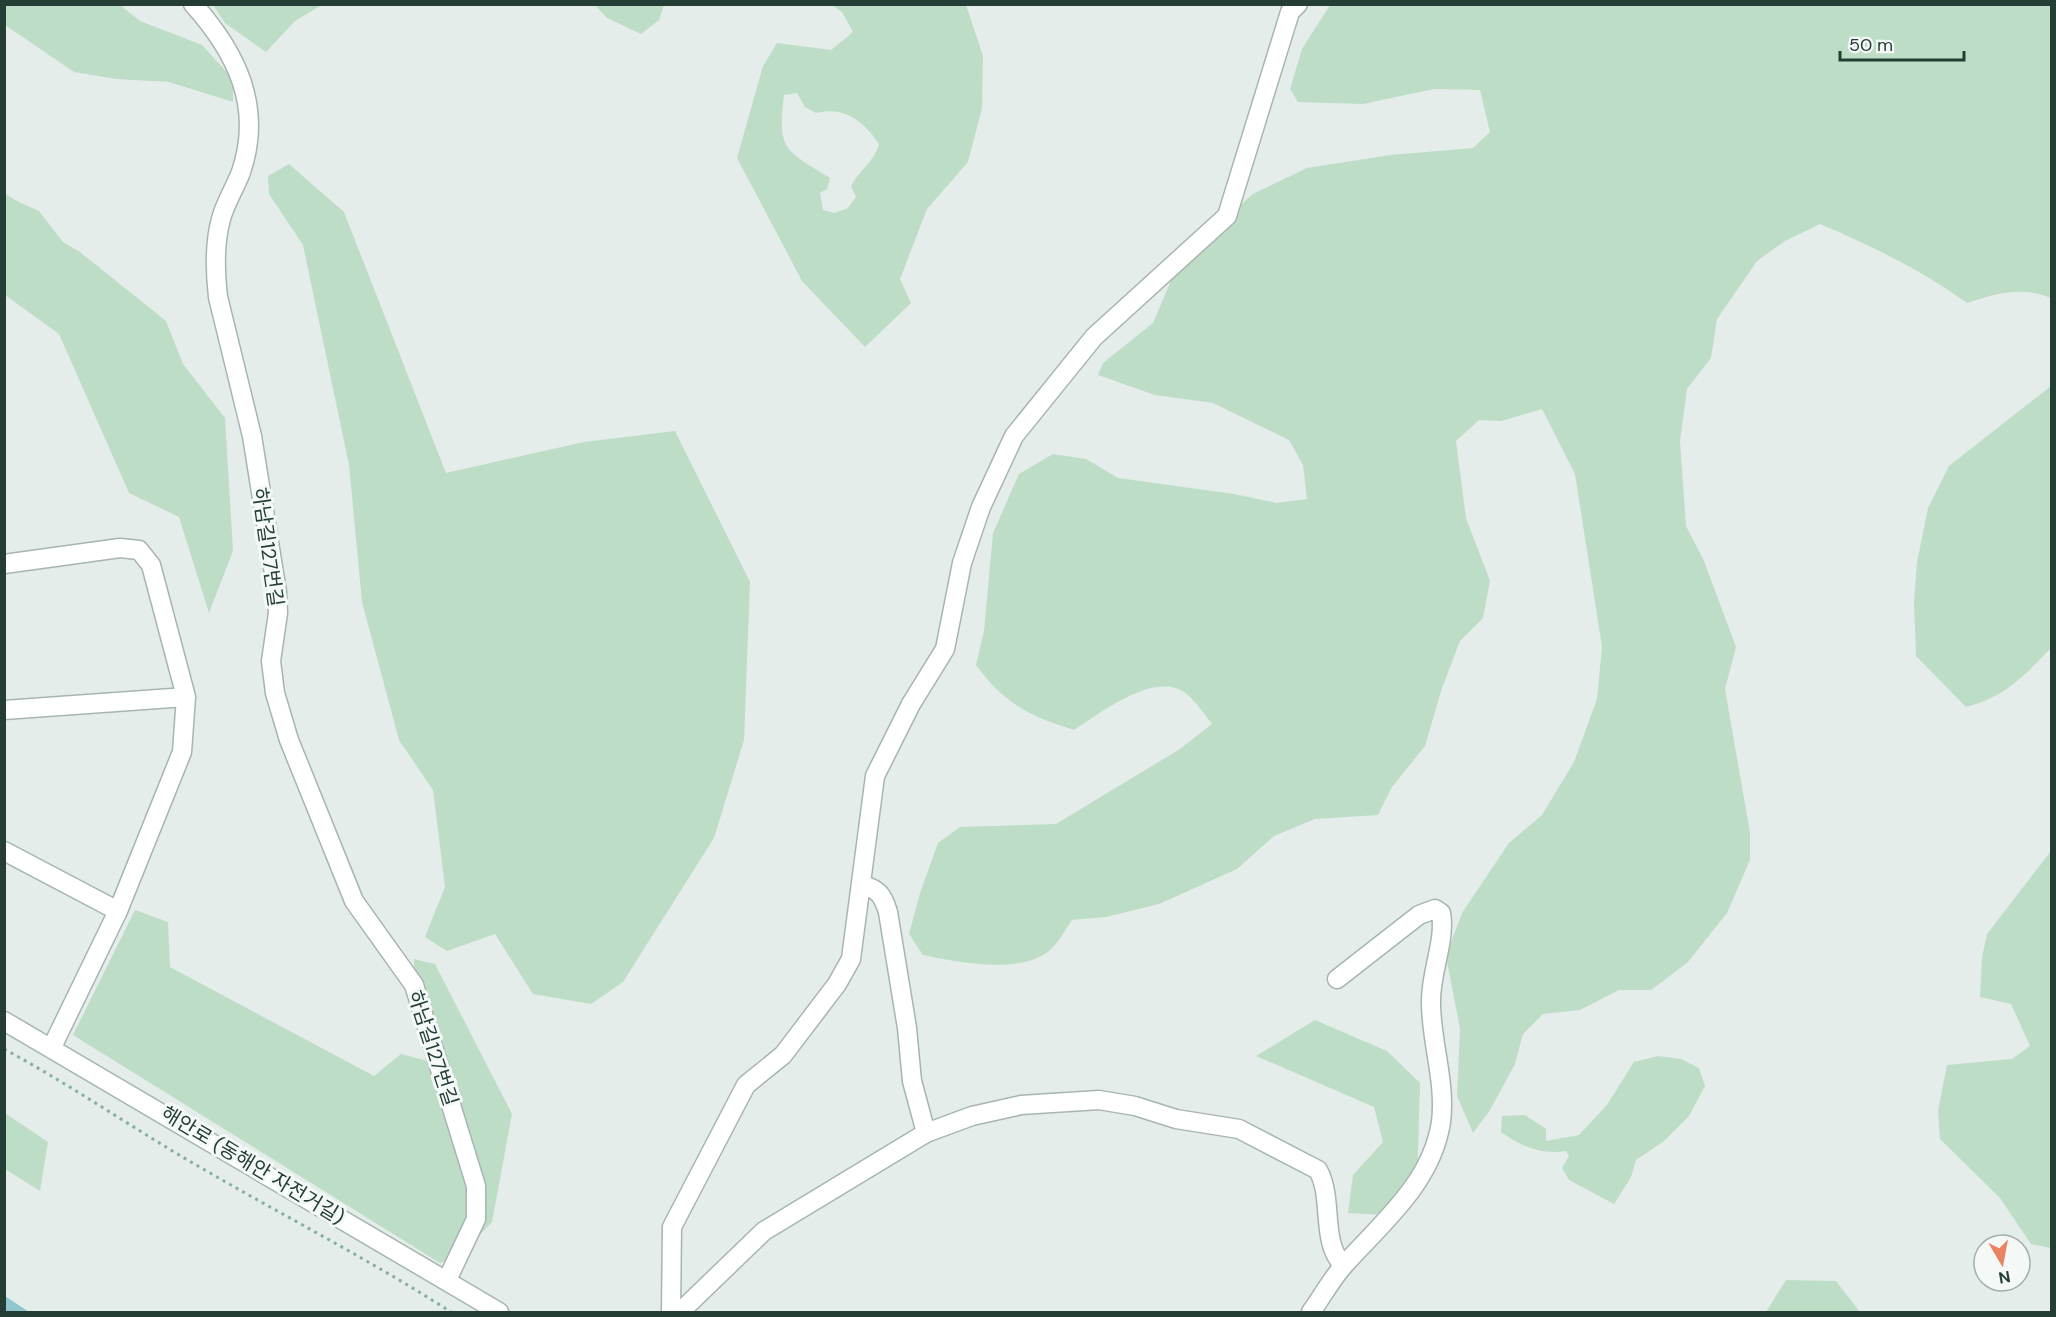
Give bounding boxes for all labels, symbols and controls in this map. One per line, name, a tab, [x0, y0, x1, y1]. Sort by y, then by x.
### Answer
scale bar	[1840, 24, 1964, 62]
text: 50 m	[1849, 33, 1893, 57]
street label: 하남길127번길	[247, 486, 289, 608]
street label: 하남길127번길	[402, 987, 464, 1109]
street label: 해안로 (동해안 자전거길)	[156, 1100, 350, 1230]
north arrow	[1972, 1233, 2032, 1293]
text: N	[1997, 1266, 2012, 1289]

